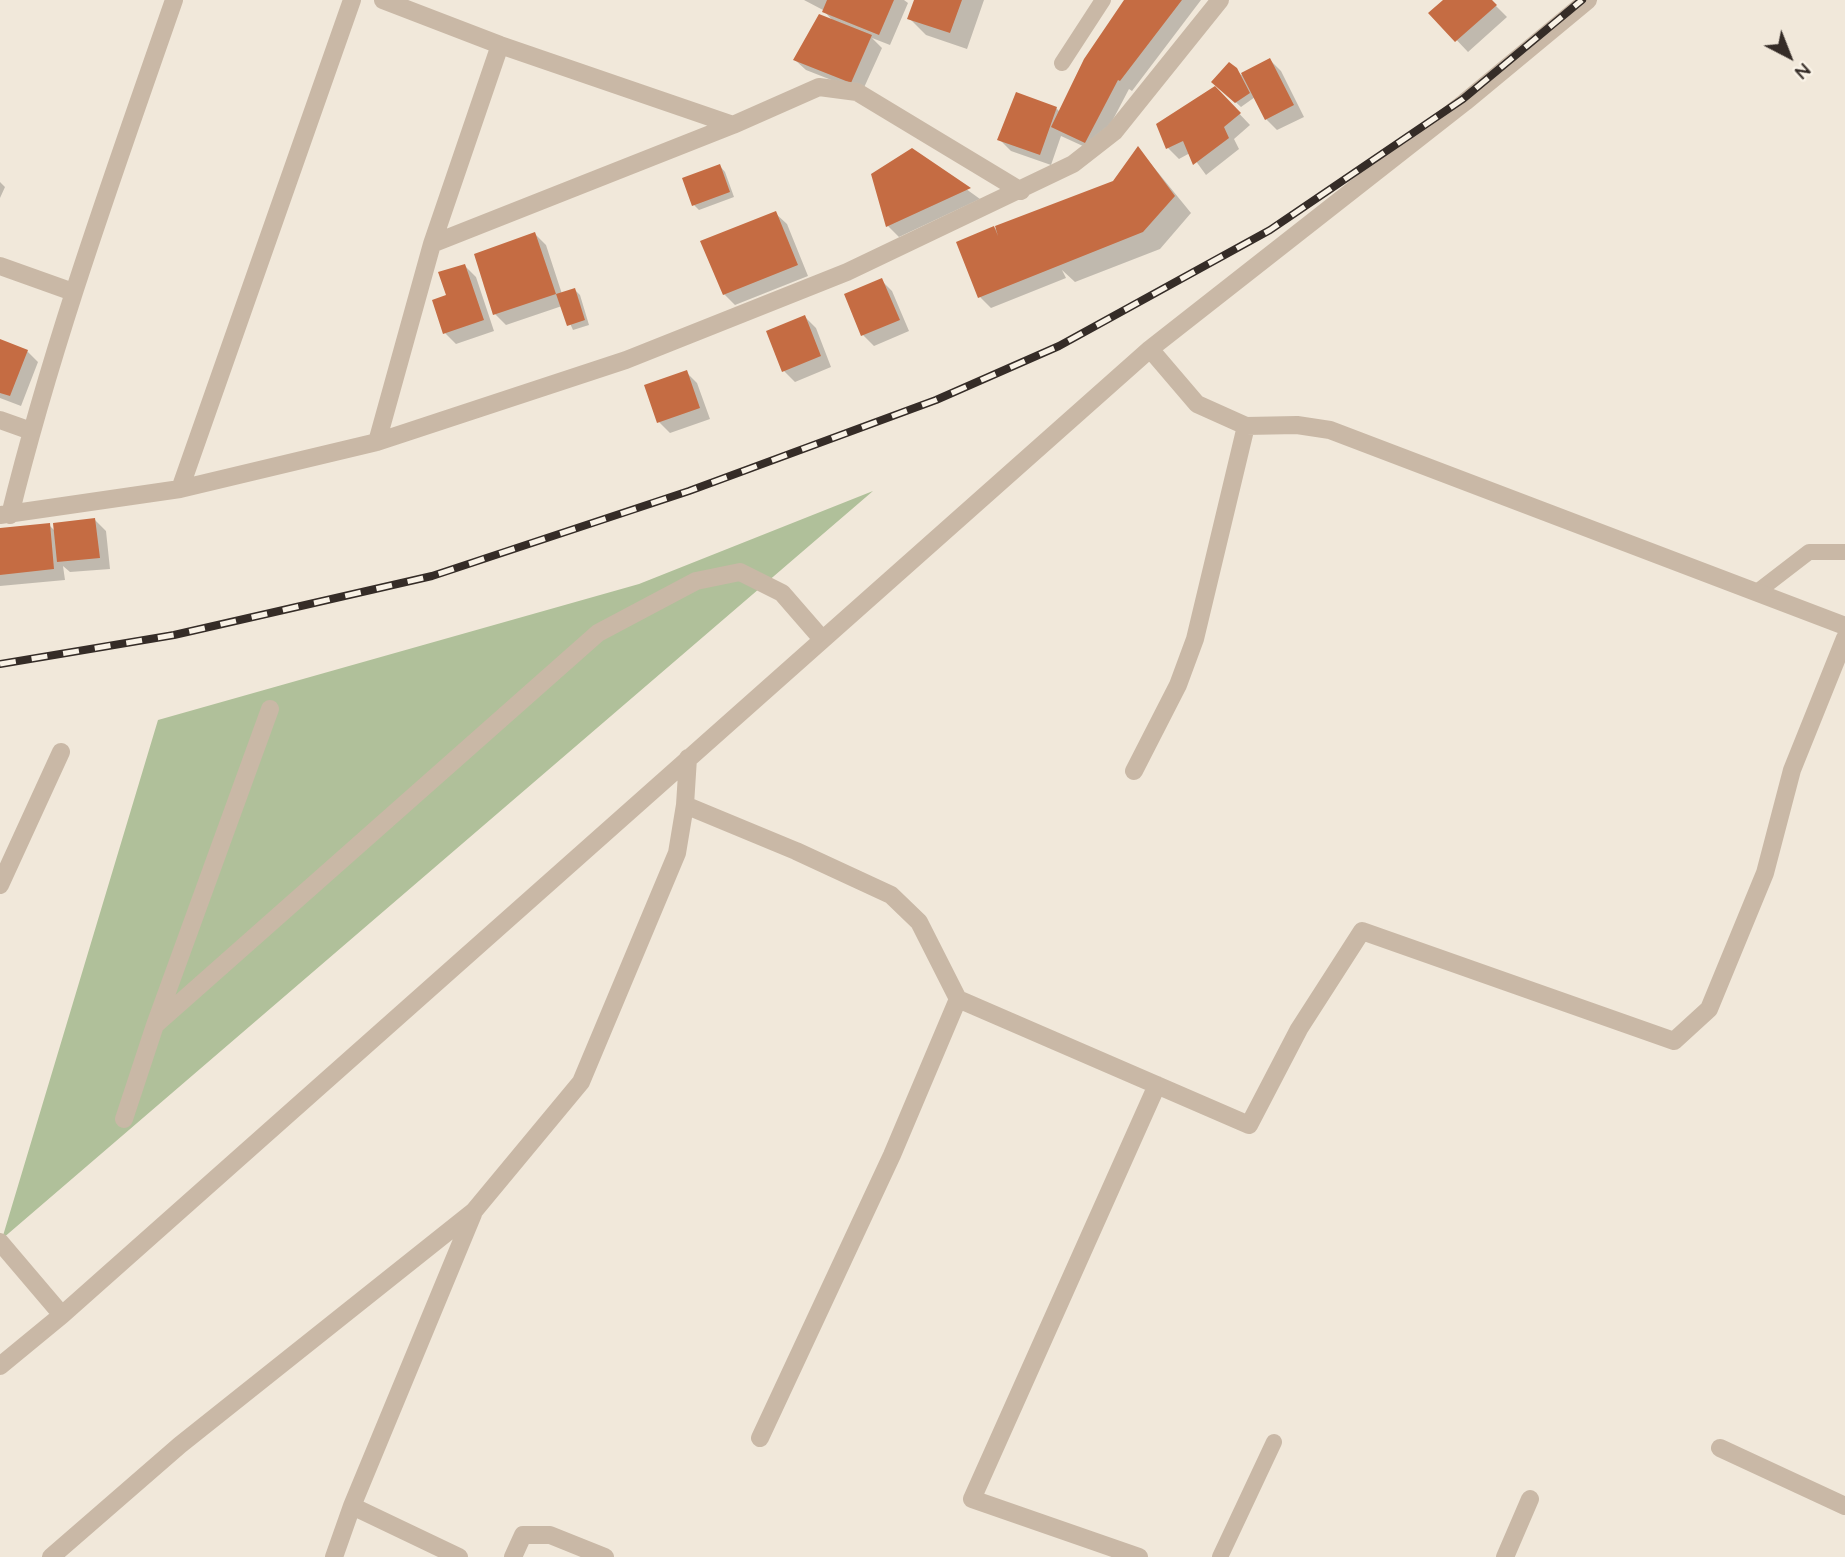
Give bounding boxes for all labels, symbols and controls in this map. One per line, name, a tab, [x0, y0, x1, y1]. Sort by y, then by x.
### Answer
north arrow	[1754, 21, 1824, 91]
text: N	[1790, 58, 1816, 85]

